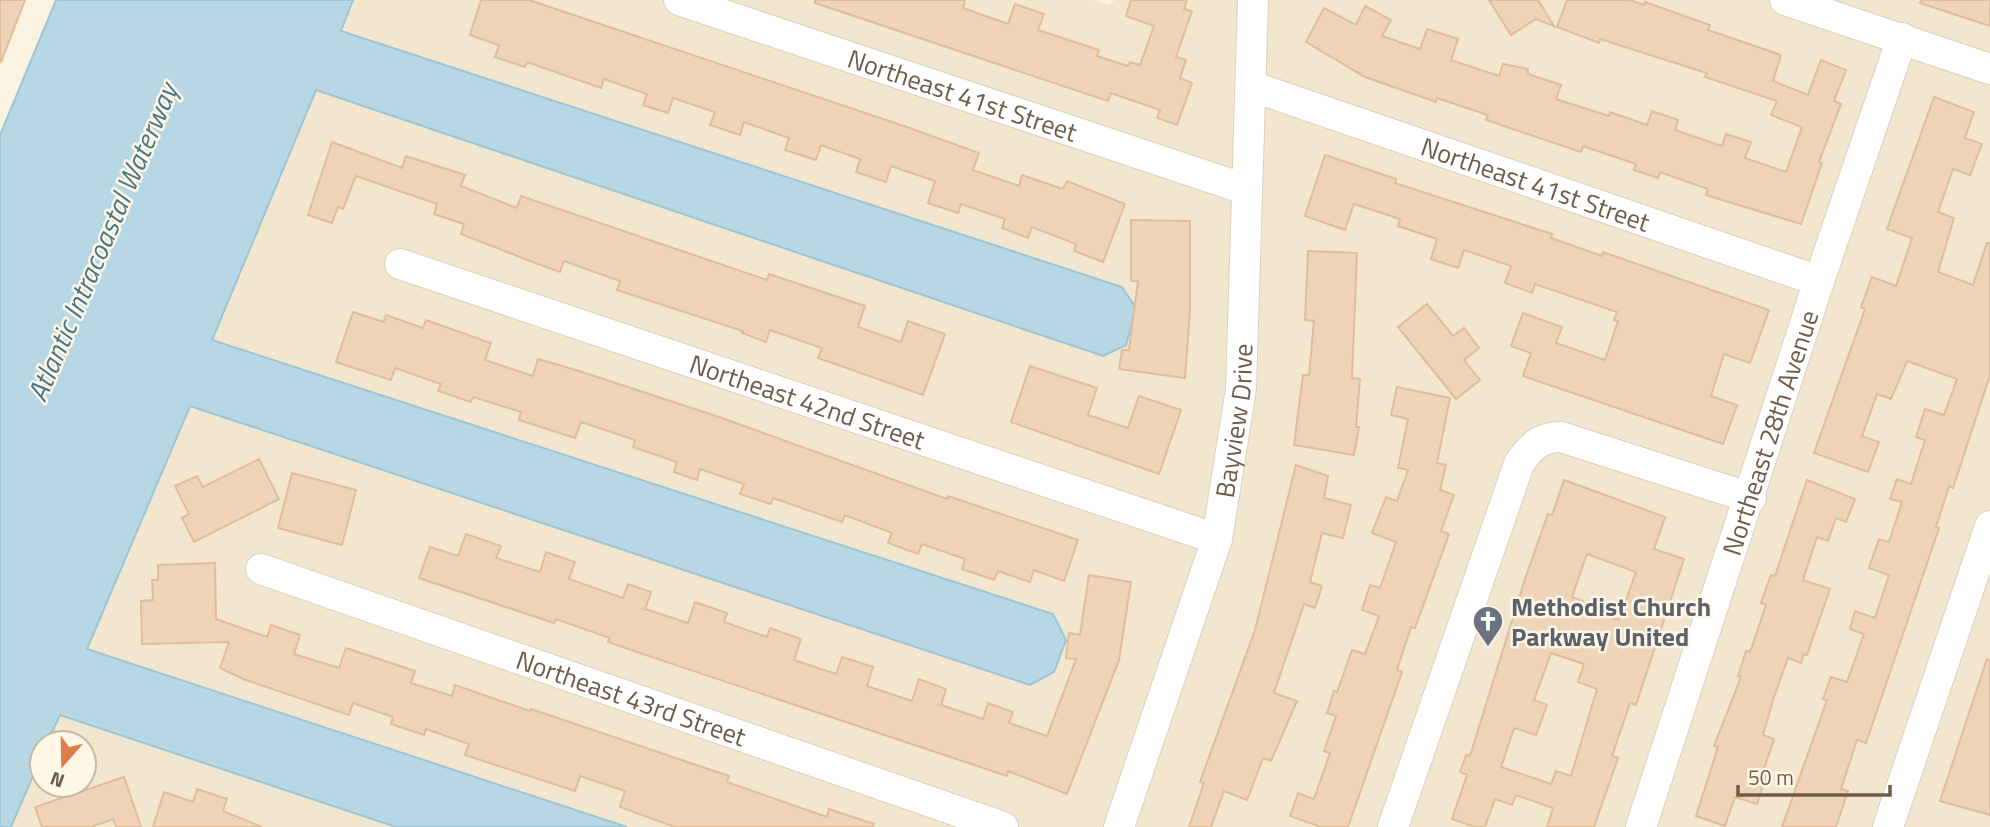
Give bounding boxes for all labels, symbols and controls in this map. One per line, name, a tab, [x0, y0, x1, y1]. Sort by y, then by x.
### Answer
street label: Northeast 41st Street	[843, 38, 1082, 151]
water label: Atlantic Intracoastal Waterway	[15, 73, 190, 408]
street label: Northeast 41st Street	[1416, 126, 1655, 241]
street label: Northeast 28th Avenue	[1711, 305, 1828, 560]
street label: Northeast 42nd Street	[685, 343, 930, 459]
street label: Bayview Drive	[1204, 343, 1262, 500]
place label: Methodist Church Parkway United	[1511, 587, 1711, 656]
church icon: Methodist Church Parkway United	[1471, 604, 1505, 648]
street label: Northeast 43rd Street	[511, 640, 751, 756]
north arrow	[28, 729, 98, 799]
scale bar	[1738, 754, 1890, 798]
text: 50 m	[1748, 761, 1794, 793]
text: N	[46, 765, 68, 796]

